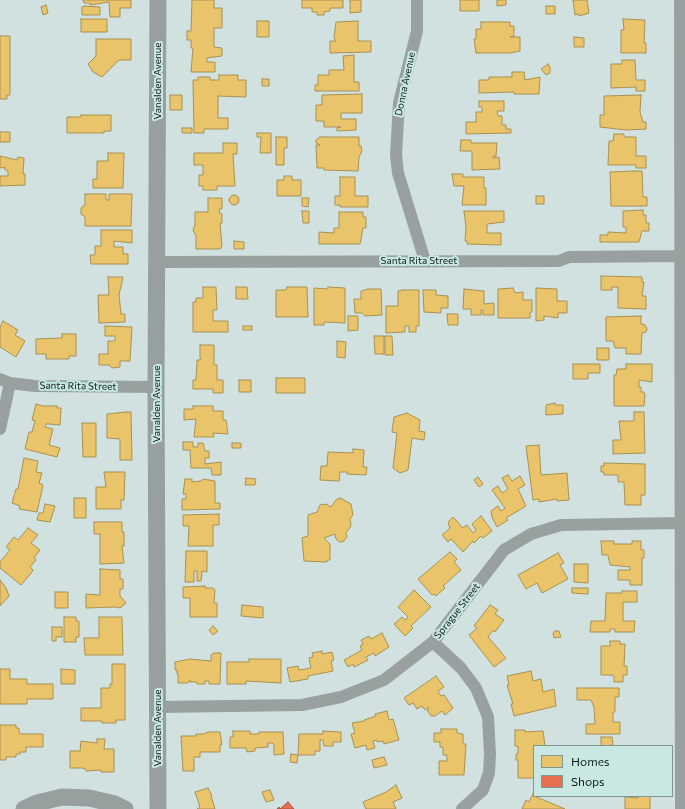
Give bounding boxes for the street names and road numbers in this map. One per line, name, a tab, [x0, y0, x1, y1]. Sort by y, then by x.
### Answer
street label: Vanalden Avenue	[152, 42, 164, 120]
street label: Donna Avenue	[392, 51, 418, 117]
street label: Santa Rita Street	[381, 255, 457, 267]
street label: Vanalden Avenue	[151, 365, 163, 443]
street label: Santa Rita Street	[39, 379, 117, 393]
street label: Sprague Street	[432, 581, 482, 641]
street label: Vanalden Avenue	[152, 689, 164, 767]

